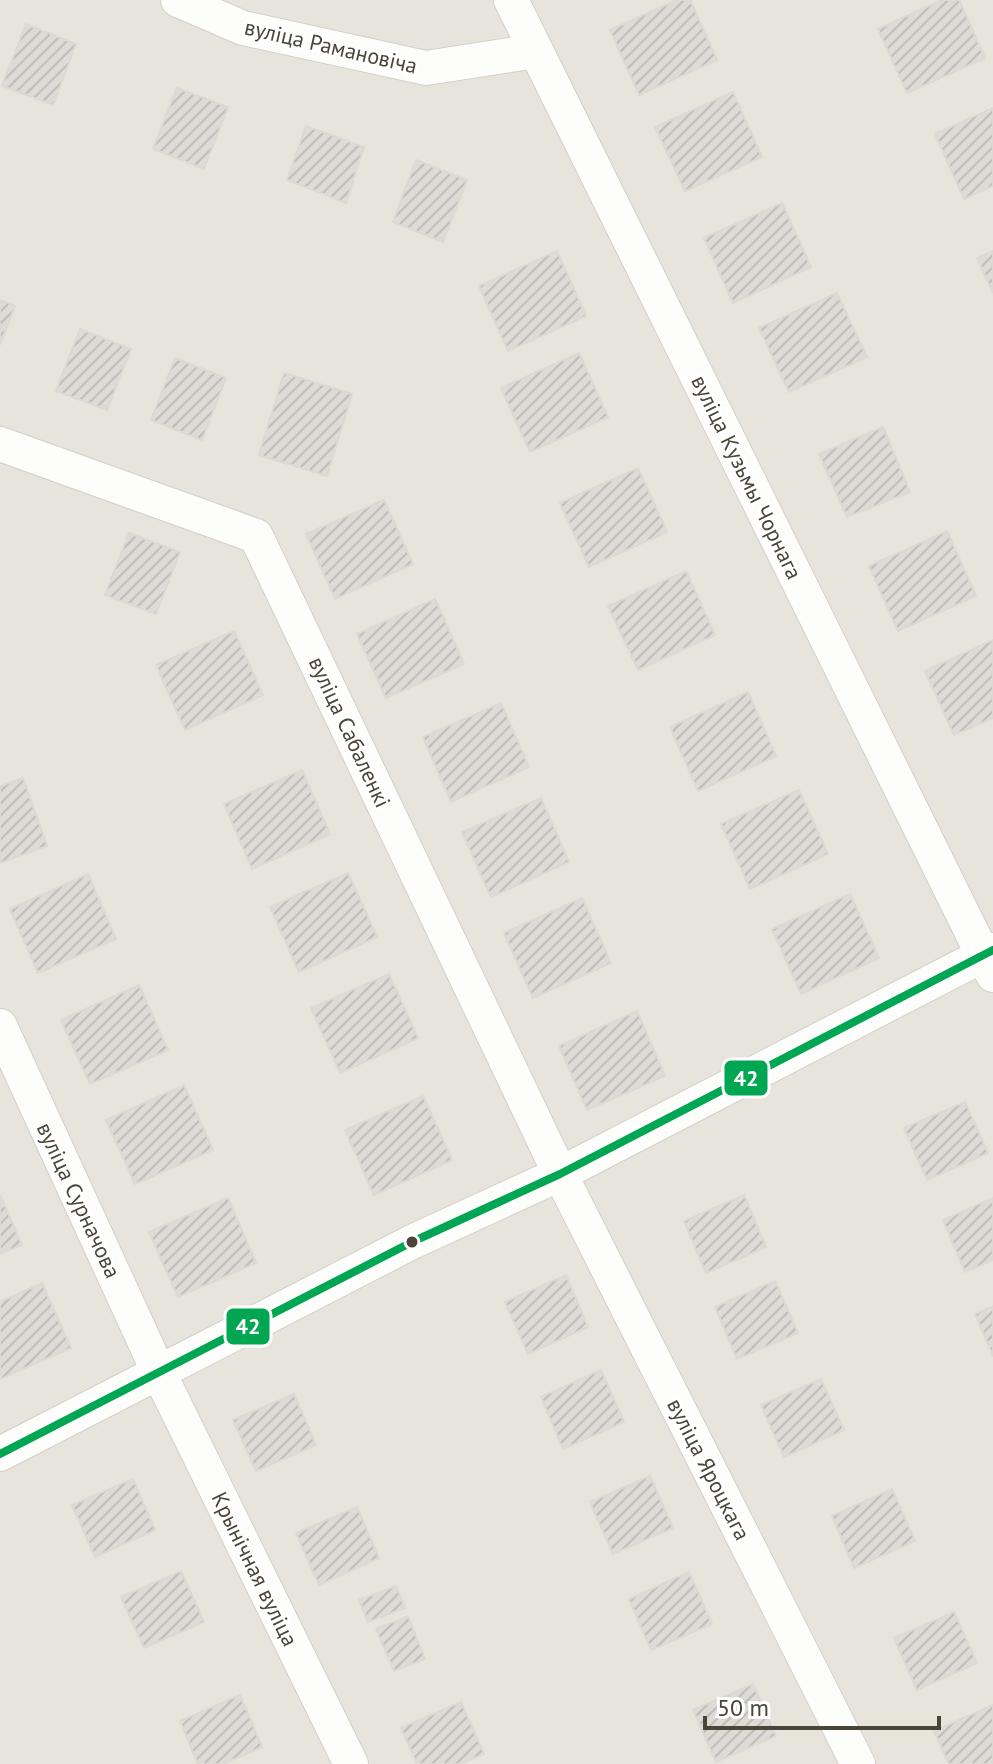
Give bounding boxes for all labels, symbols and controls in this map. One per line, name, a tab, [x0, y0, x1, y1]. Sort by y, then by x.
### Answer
street label: вуліца Рамановіча	[242, 13, 420, 79]
street label: вуліца Кузьмы Чорнага	[685, 370, 809, 584]
street label: вуліца Сабаленкі	[303, 652, 397, 812]
line badge: 42	[723, 1059, 769, 1097]
text: 42	[734, 1064, 758, 1092]
street label: вуліца Сурначова	[31, 1118, 127, 1282]
unlabelled marker	[404, 1234, 420, 1250]
line badge: 42	[225, 1307, 271, 1346]
text: 42	[236, 1312, 260, 1340]
street label: вуліца Яроцкага	[661, 1393, 757, 1545]
street label: Крынічная вуліца	[206, 1487, 304, 1651]
scale bar	[705, 1680, 939, 1730]
text: 50 m	[717, 1692, 769, 1723]

